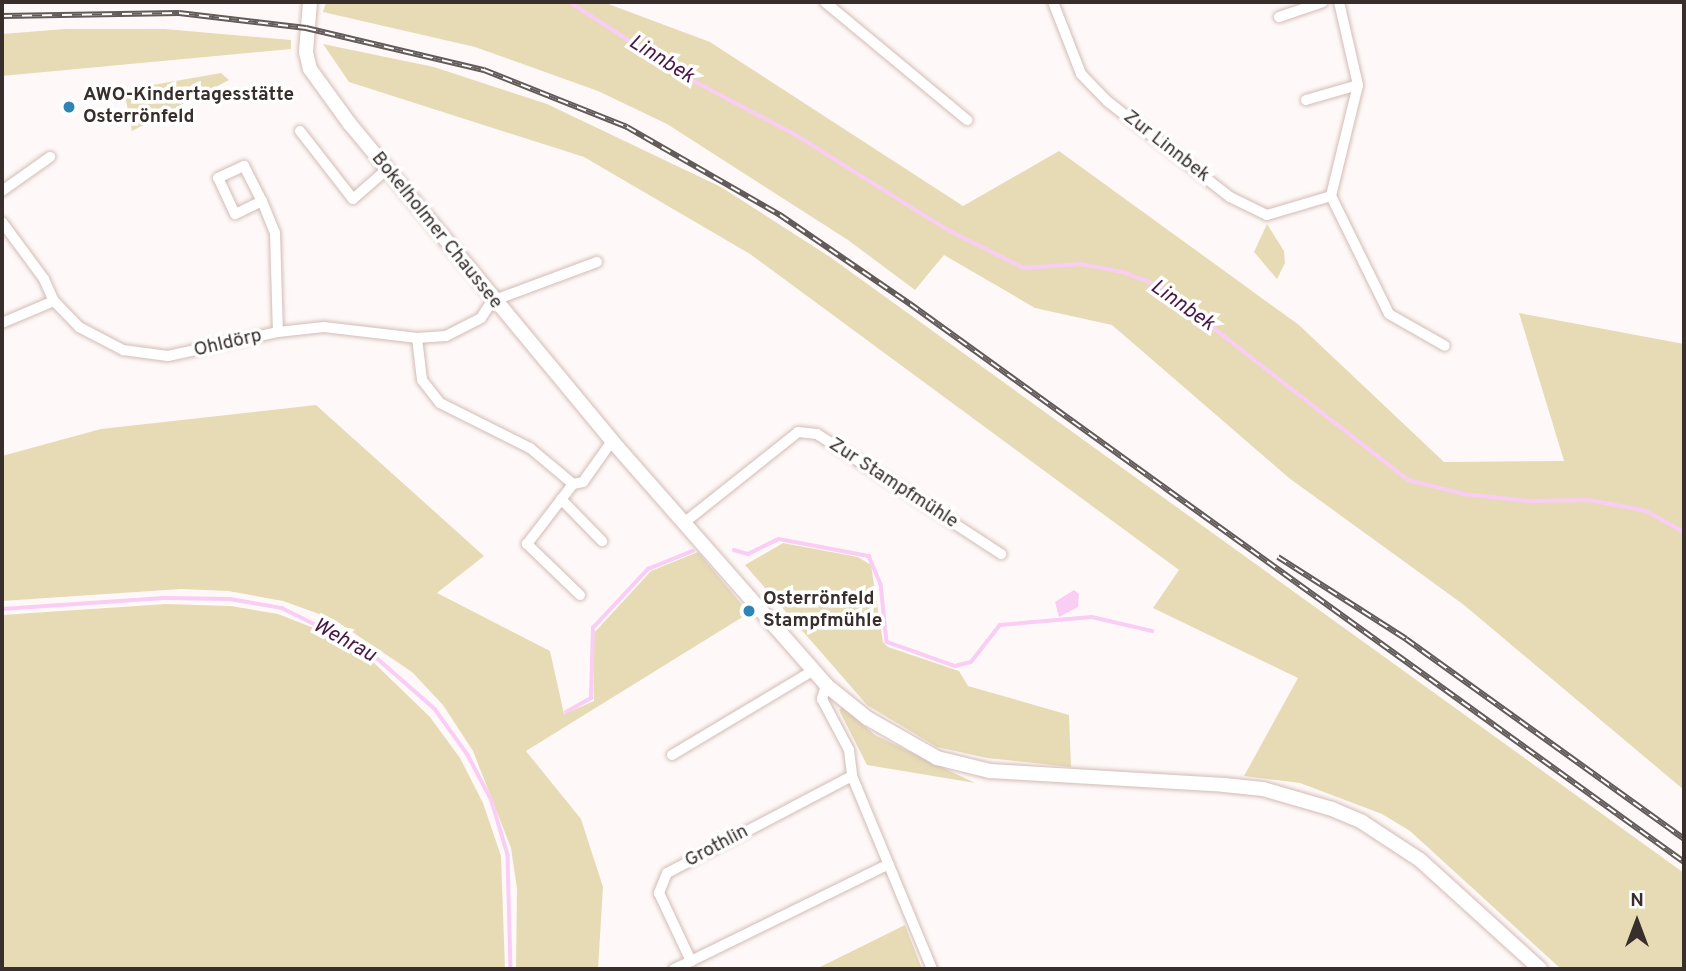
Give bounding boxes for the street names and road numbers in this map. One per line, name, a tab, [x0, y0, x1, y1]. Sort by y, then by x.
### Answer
street label: Zur Linnbek	[1118, 106, 1214, 188]
street label: Bokelholmer Chaussee	[366, 148, 506, 314]
street label: Ohldörp	[192, 325, 264, 363]
street label: Zur Stampfmühle	[824, 434, 962, 534]
street label: Grothlin	[681, 821, 753, 873]

